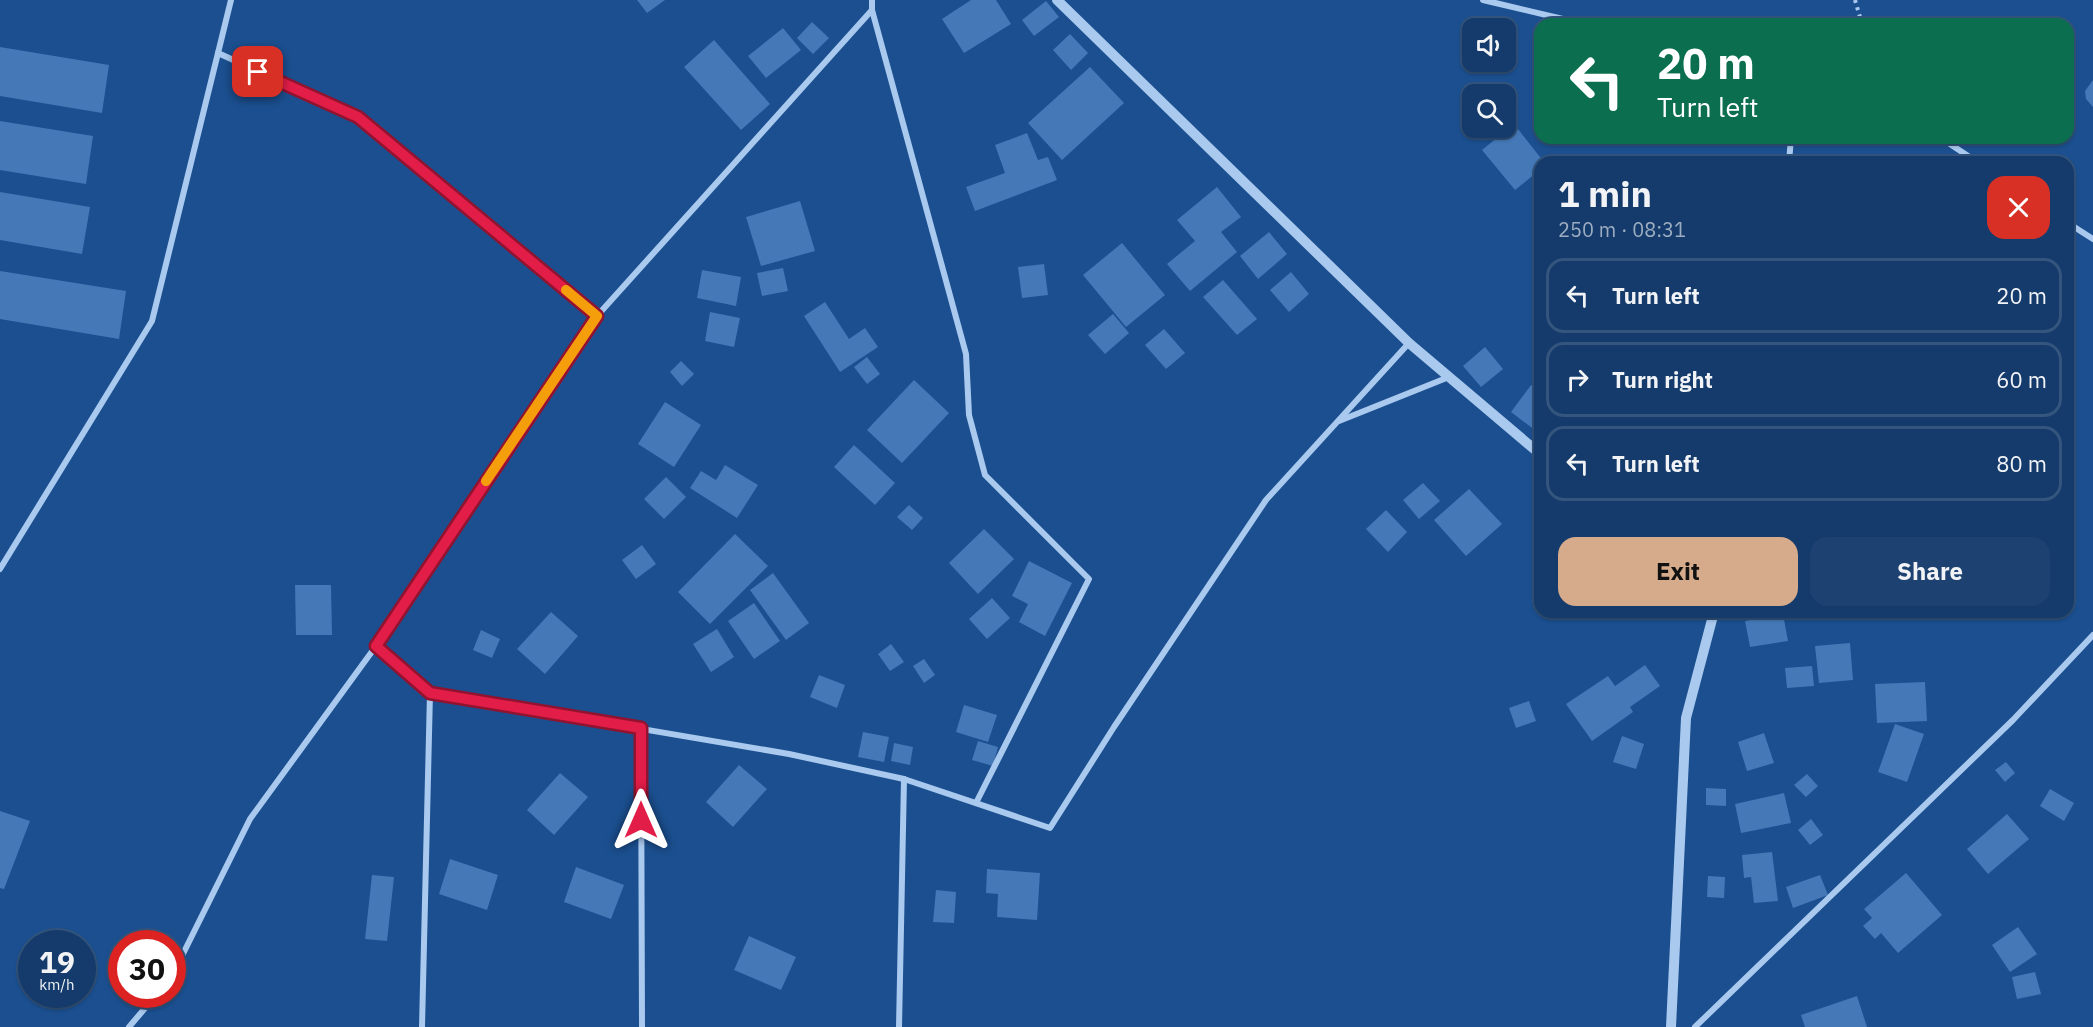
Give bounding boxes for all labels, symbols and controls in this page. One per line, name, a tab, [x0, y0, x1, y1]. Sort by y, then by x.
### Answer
map controls	[1462, 18, 1516, 138]
button: sound	[1462, 18, 1516, 72]
text: 20 m	[1657, 36, 1755, 91]
icon: left	[1558, 42, 1636, 120]
pin	[232, 46, 283, 97]
icon: arrive	[241, 55, 274, 88]
button: search	[1462, 84, 1516, 138]
text: Turn left	[1657, 89, 1758, 124]
text: 1 min	[1558, 170, 1652, 217]
button: close	[1987, 176, 2050, 239]
text: 250 m · 08:31	[1558, 216, 1686, 243]
icon: left	[1561, 279, 1594, 312]
text: Turn left	[1612, 281, 1700, 310]
text: 20 m	[1996, 281, 2047, 310]
icon: right	[1561, 363, 1594, 396]
text: Turn right	[1612, 365, 1713, 394]
text: 60 m	[1996, 365, 2047, 394]
icon: left	[1561, 447, 1594, 480]
text: Turn left	[1612, 449, 1700, 478]
text: 80 m	[1996, 449, 2047, 478]
button: Exit	[1558, 537, 1798, 606]
button: Share	[1810, 537, 2050, 606]
position arrow	[609, 788, 673, 852]
speed limit sign: 30	[108, 930, 186, 1008]
text: 19	[39, 942, 75, 981]
text: km/h	[39, 975, 75, 994]

